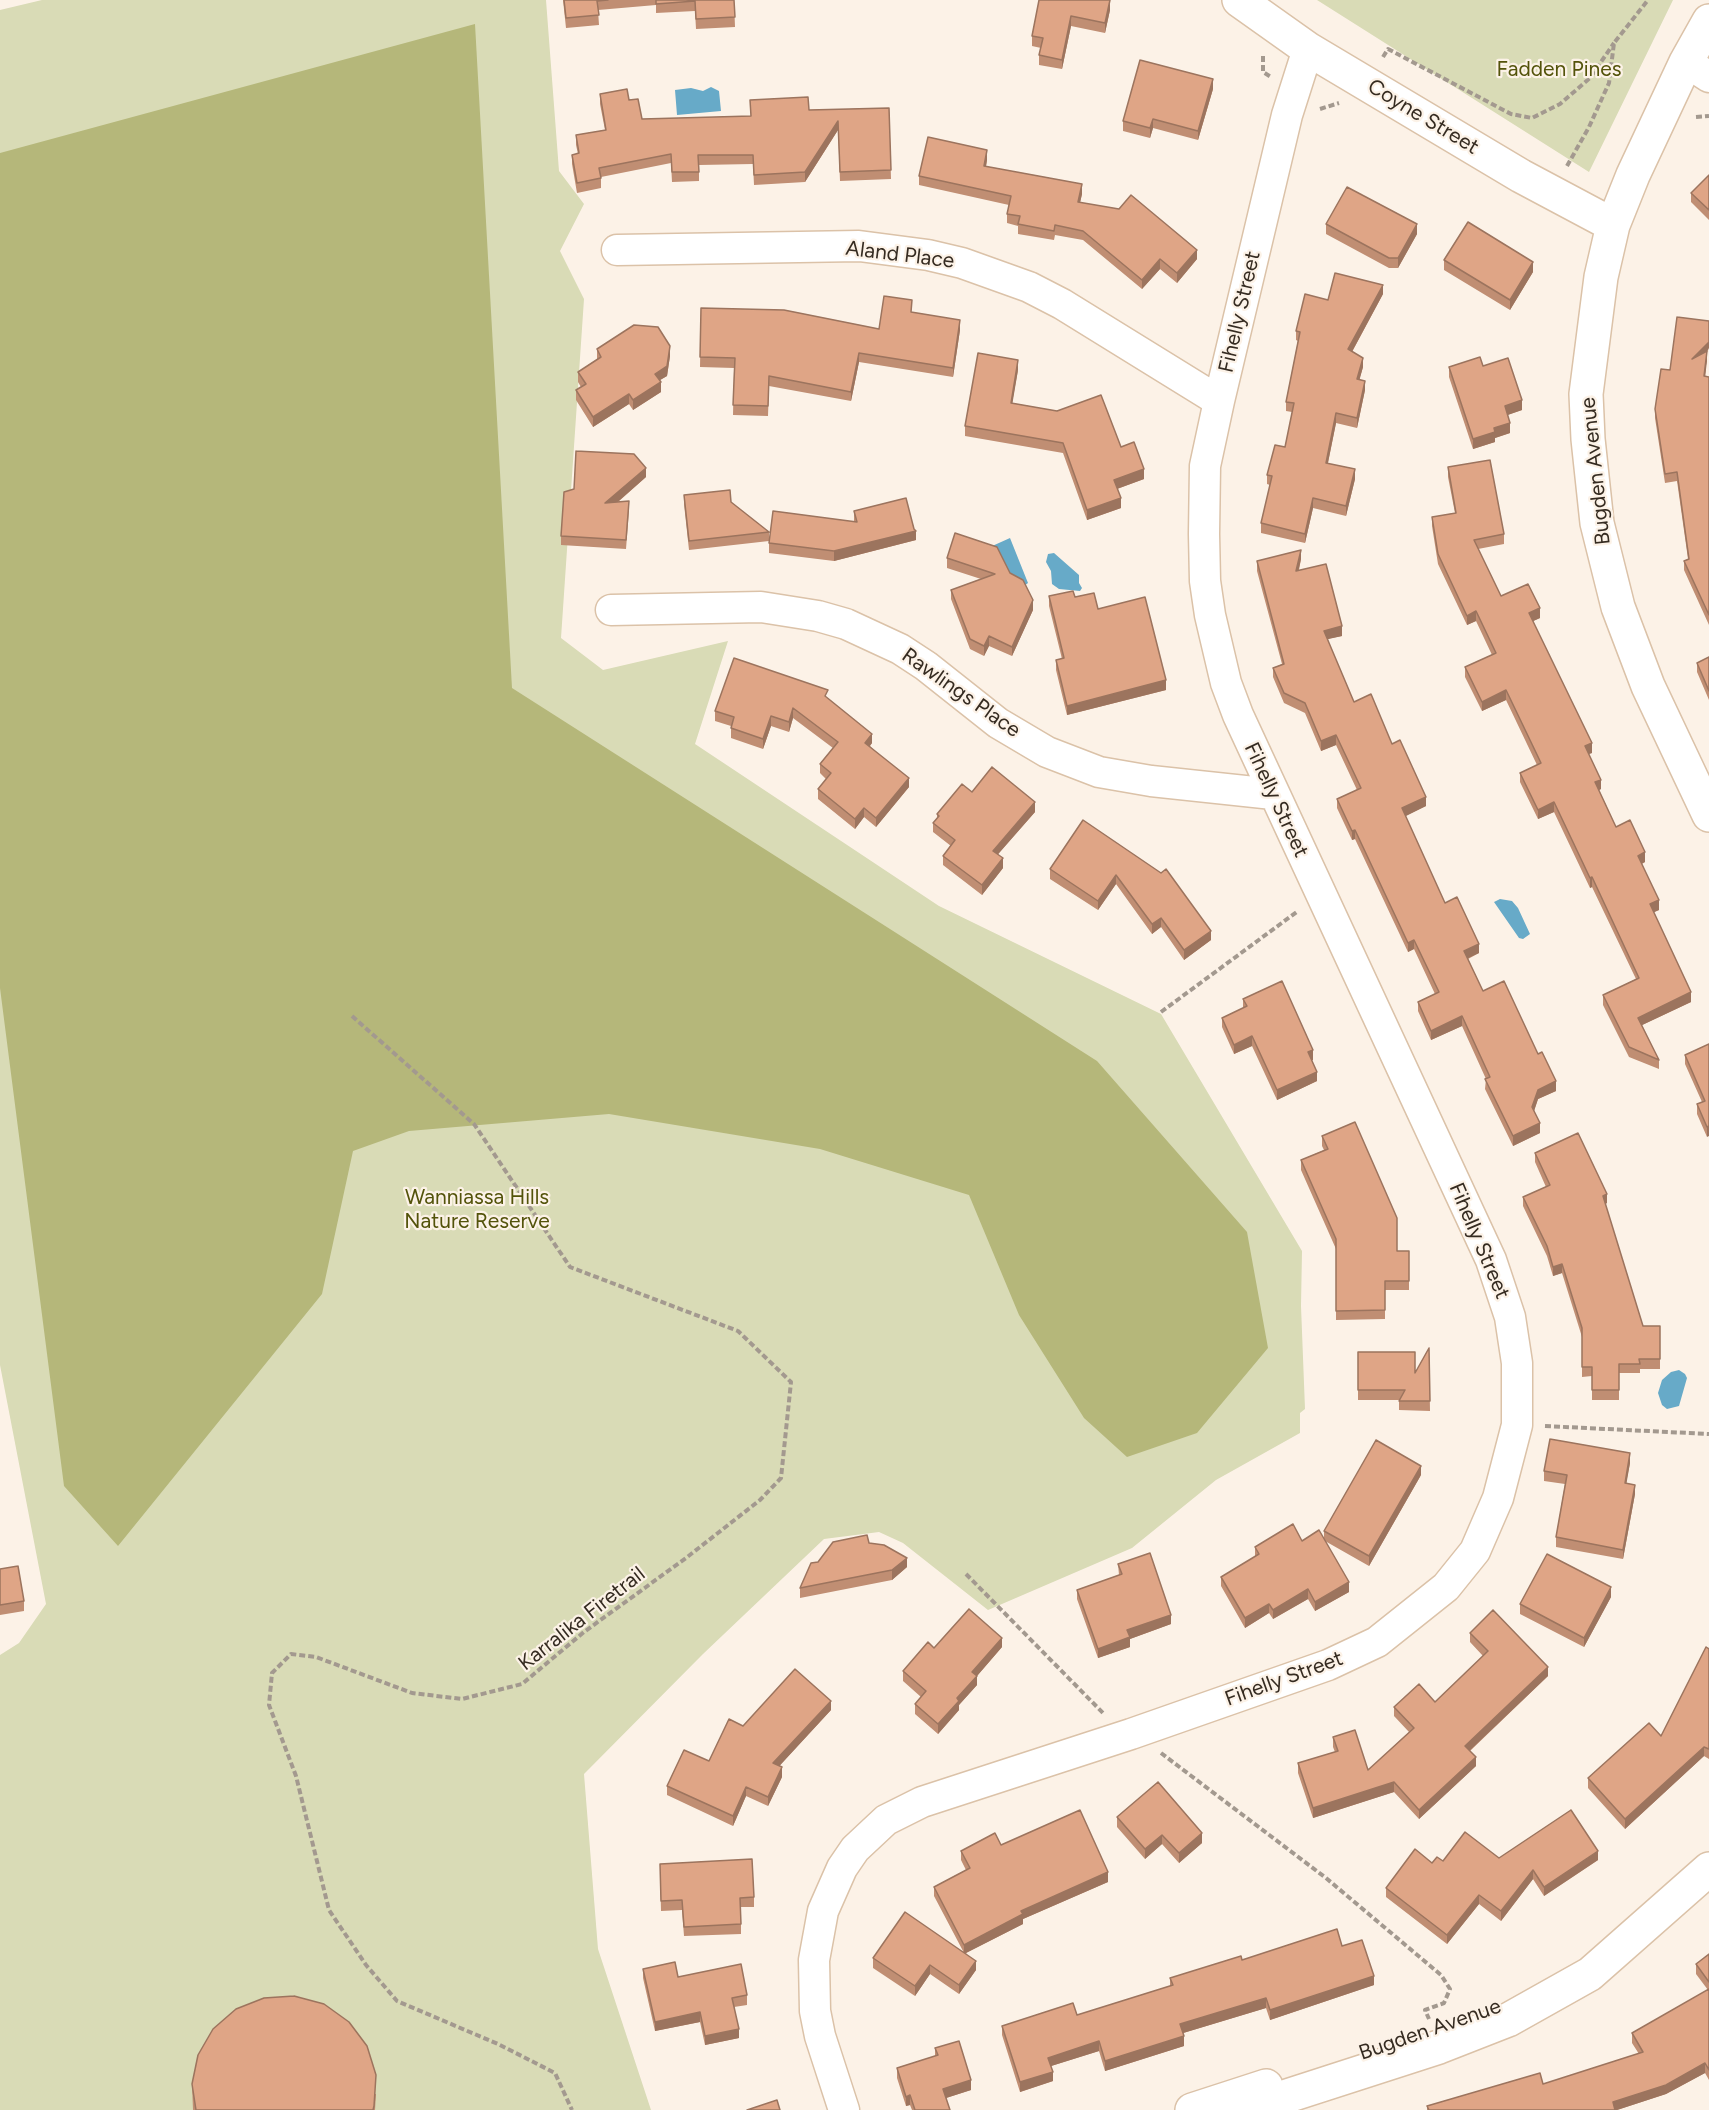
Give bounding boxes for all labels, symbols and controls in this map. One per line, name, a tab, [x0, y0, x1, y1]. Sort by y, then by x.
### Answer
park label: Fadden Pines	[1497, 57, 1621, 83]
street label: Coyne Street	[1363, 74, 1483, 160]
street label: Aland Place	[844, 236, 956, 274]
street label: Fihelly Street	[1214, 249, 1266, 375]
street label: Bugden Avenue	[1576, 396, 1616, 546]
street label: Rawlings Place	[897, 643, 1025, 743]
street label: Fihelly Street	[1238, 739, 1314, 861]
street label: Fihelly Street	[1443, 1179, 1515, 1303]
park label: Wanniassa Hills Nature Reserve	[404, 1185, 550, 1235]
street label: Karralika Firetrail	[514, 1562, 650, 1676]
street label: Fihelly Street	[1222, 1646, 1346, 1712]
street label: Bugden Avenue	[1356, 1994, 1504, 2066]

